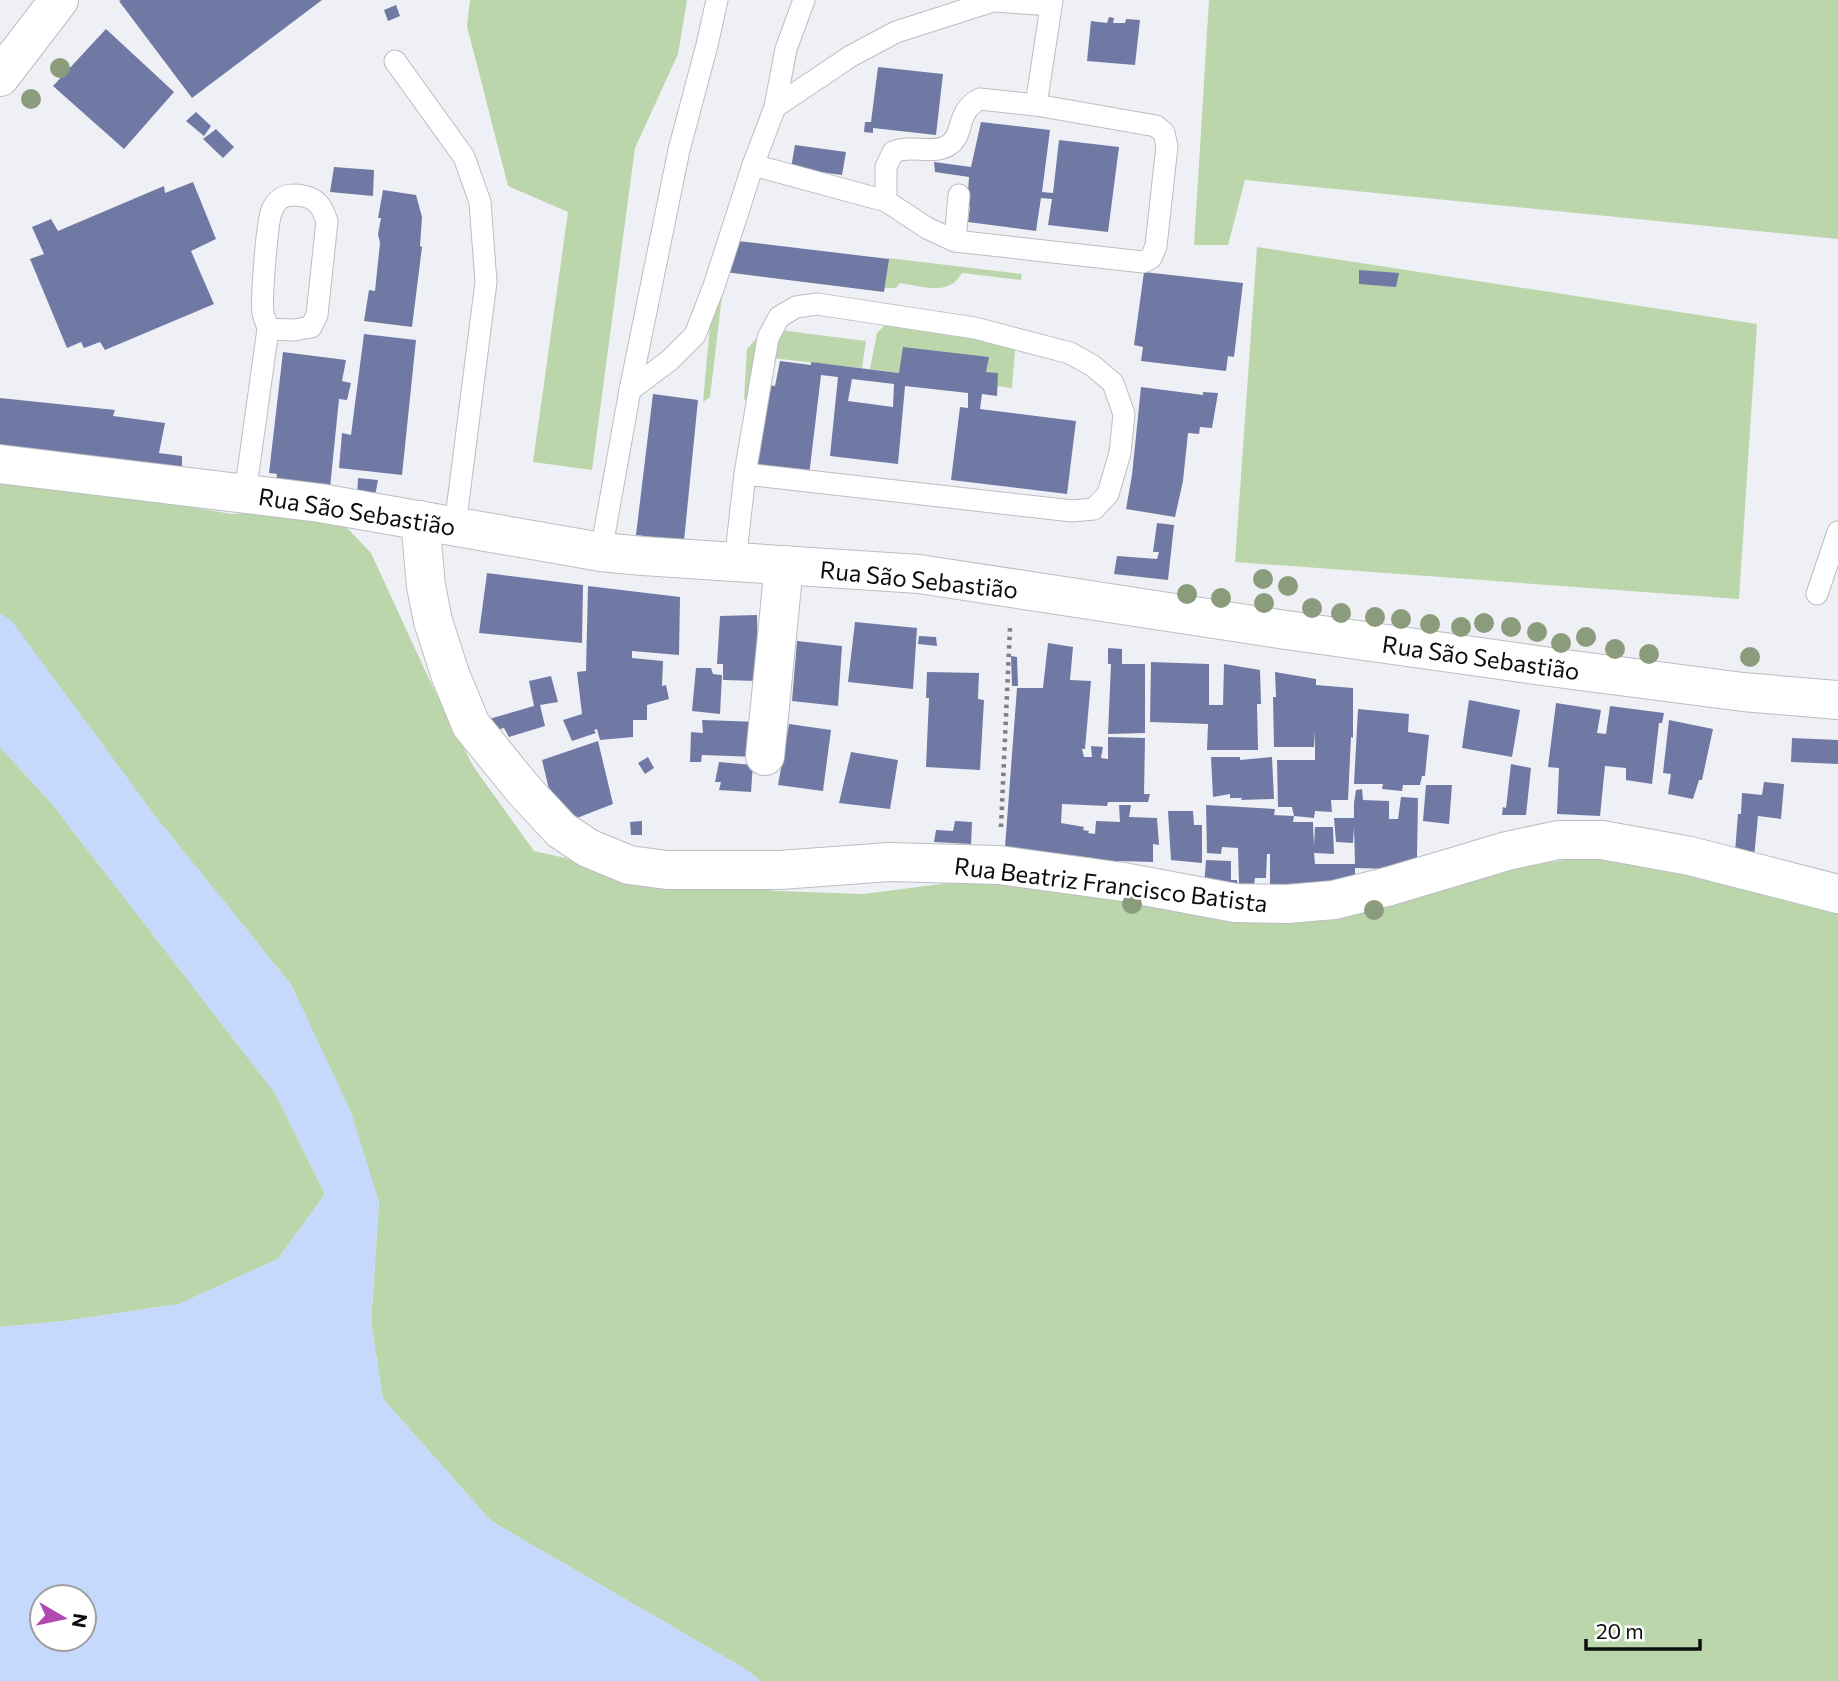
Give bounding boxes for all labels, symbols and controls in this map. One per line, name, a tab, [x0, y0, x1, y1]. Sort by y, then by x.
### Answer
street label: Rua São Sebastião	[256, 481, 458, 541]
street label: Rua São Sebastião	[818, 554, 1020, 604]
street label: Rua São Sebastião	[1380, 629, 1582, 685]
street label: Rua Beatriz Francisco Batista	[953, 850, 1269, 918]
north arrow	[28, 1583, 98, 1653]
scale bar	[1586, 1608, 1700, 1652]
text: N	[68, 1612, 93, 1630]
text: 20 m	[1596, 1618, 1644, 1643]

